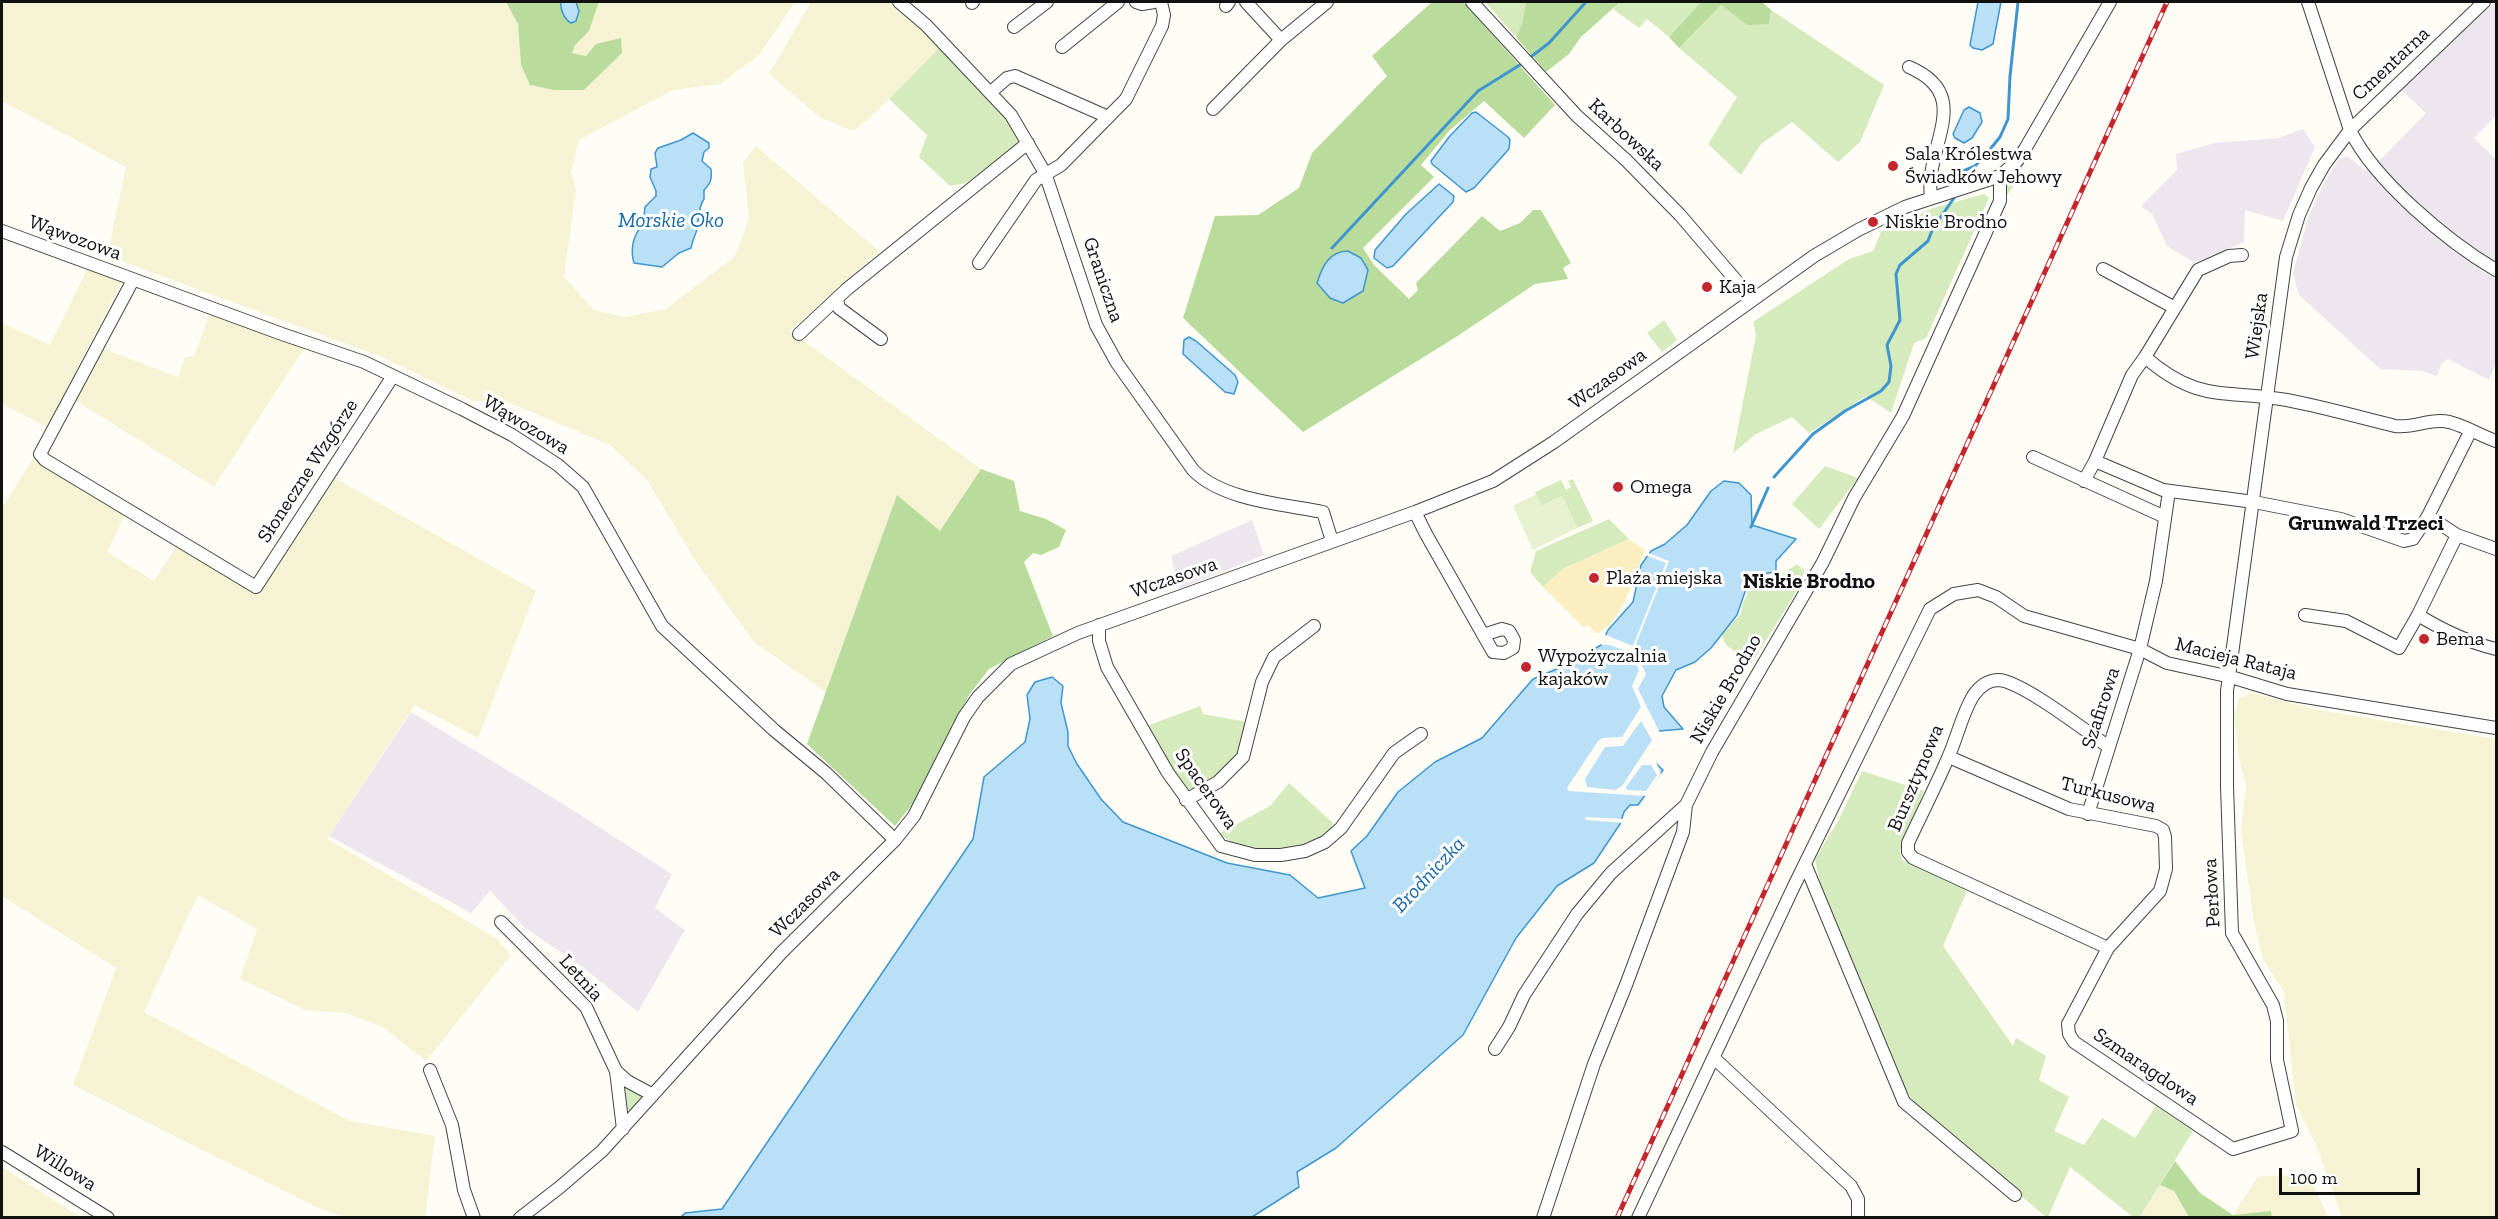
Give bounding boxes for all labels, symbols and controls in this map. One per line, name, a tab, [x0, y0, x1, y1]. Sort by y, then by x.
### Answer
street label: Cmentarna	[2347, 22, 2435, 106]
street label: Karbowska	[1583, 94, 1669, 176]
place label: Sala Królestwa Świadków Jehowy	[1905, 142, 2062, 189]
marker: Sala Królestwa Świadków Jehowy	[1886, 159, 1900, 173]
water label: Morskie Oko	[618, 208, 724, 234]
street label: Wąwozowa	[25, 210, 125, 266]
place label: Niskie Brodno	[1885, 210, 2007, 234]
marker: Niskie Brodno	[1866, 215, 1880, 229]
street label: Graniczna	[1077, 234, 1129, 326]
place label: Kaja	[1719, 275, 1756, 299]
marker: Kaja	[1700, 280, 1714, 294]
street label: Wiejska	[2240, 291, 2274, 361]
street label: Wczasowa	[1565, 343, 1651, 415]
street label: Wąwozowa	[478, 390, 574, 460]
street label: Słoneczne Wzgórze	[253, 395, 363, 547]
place label: Omega	[1630, 475, 1692, 499]
marker: Omega	[1611, 480, 1625, 494]
district label: Grunwald Trzeci	[2288, 511, 2444, 537]
street label: Wczasowa	[1128, 552, 1220, 604]
place label: Plaża miejska	[1606, 566, 1722, 590]
district label: Niskie Brodno	[1743, 569, 1875, 595]
marker: Plaża miejska	[1587, 571, 1601, 585]
place label: Bema	[2436, 627, 2484, 651]
street label: Niskie Brodno	[1685, 630, 1767, 748]
street label: Macieja Rataja	[2173, 632, 2299, 686]
marker: Bema	[2417, 632, 2431, 646]
place label: Wypożyczalnia kajaków	[1538, 644, 1667, 691]
marker: Wypożyczalnia kajaków	[1519, 660, 1533, 674]
street label: Szafirowa	[2077, 664, 2125, 752]
street label: Bursztynowa	[1883, 721, 1949, 835]
street label: Spacerowa	[1169, 744, 1243, 834]
street label: Turkusowa	[2058, 772, 2158, 818]
water label: Brodniczka	[1387, 832, 1471, 918]
street label: Perłowa	[2198, 858, 2226, 928]
street label: Wczasowa	[765, 863, 845, 943]
street label: Letnia	[554, 950, 608, 1006]
street label: Szmaragdowa	[2089, 1023, 2203, 1111]
street label: Willowa	[29, 1139, 101, 1197]
scale bar	[2282, 1156, 2423, 1194]
text: 100 m	[2290, 1167, 2337, 1189]

